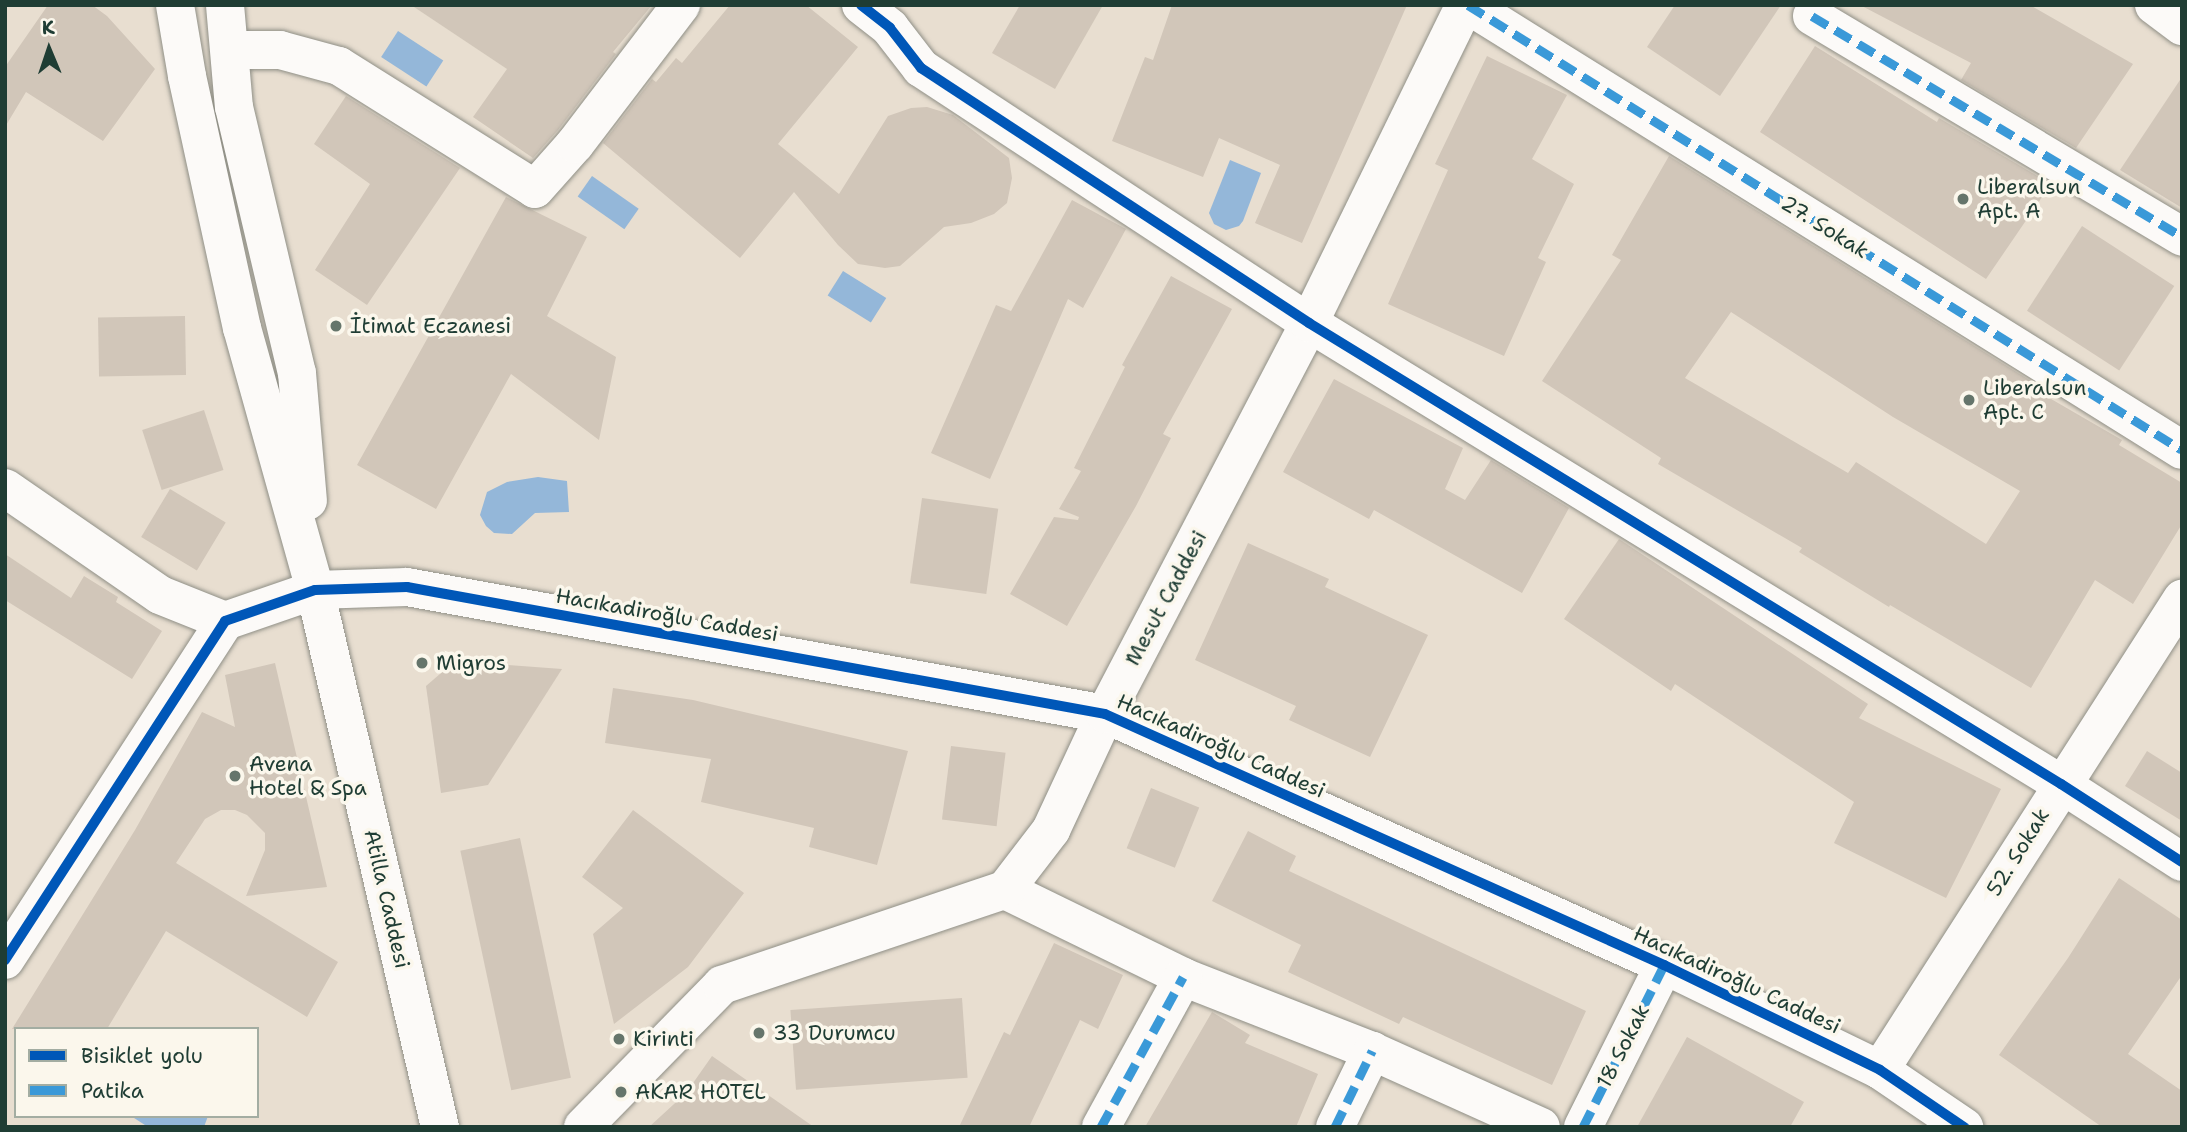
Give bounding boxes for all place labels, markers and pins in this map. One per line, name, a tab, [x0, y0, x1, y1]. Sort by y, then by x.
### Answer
place label: Liberalsun Apt. A	[1977, 174, 2080, 224]
marker: Liberalsun Apt. A	[1955, 191, 1971, 207]
place label: İtimat Eczanesi	[350, 313, 511, 339]
marker: İtimat Eczanesi	[328, 318, 344, 334]
place label: Liberalsun Apt. C	[1983, 375, 2086, 425]
marker: Liberalsun Apt. C	[1961, 392, 1977, 408]
place label: Migros	[436, 650, 506, 676]
marker: Migros	[414, 655, 430, 671]
place label: Avena Hotel & Spa	[249, 751, 367, 801]
marker: Avena Hotel & Spa	[227, 768, 243, 784]
place label: 33 Durumcu	[773, 1020, 896, 1046]
marker: 33 Durumcu	[751, 1025, 767, 1041]
place label: Kirinti	[633, 1026, 694, 1052]
marker: Kirinti	[611, 1031, 627, 1047]
place label: AKAR HOTEL	[635, 1079, 766, 1105]
marker: AKAR HOTEL	[613, 1084, 629, 1100]

